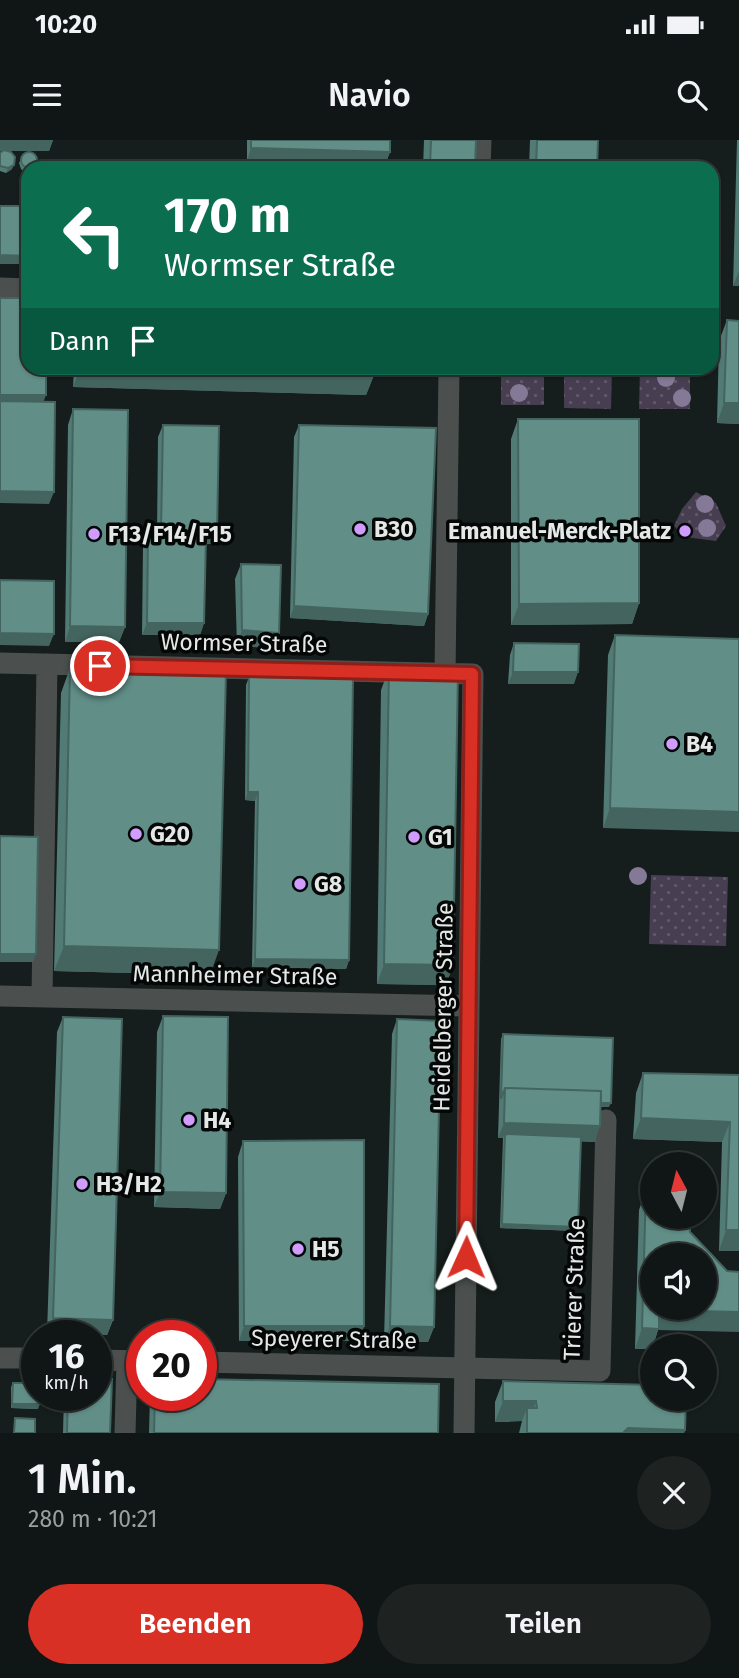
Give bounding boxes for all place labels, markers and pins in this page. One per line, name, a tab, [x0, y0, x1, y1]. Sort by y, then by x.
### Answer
place label: B30	[374, 515, 414, 543]
place label: Emanuel-Merck-Platz	[448, 517, 671, 545]
place label: F13/F14/F15	[108, 520, 232, 548]
marker: B30	[352, 521, 368, 537]
marker: Emanuel-Merck-Platz	[677, 523, 693, 539]
marker: F13/F14/F15	[86, 526, 102, 542]
pin	[70, 636, 130, 696]
place label: B4	[686, 730, 713, 758]
marker: B4	[664, 736, 680, 752]
place label: G20	[150, 820, 190, 848]
place label: G1	[428, 823, 453, 851]
marker: G20	[128, 826, 144, 842]
marker: G1	[406, 829, 422, 845]
place label: G8	[314, 870, 342, 898]
marker: G8	[292, 876, 308, 892]
place label: H4	[203, 1106, 231, 1134]
marker: H4	[181, 1112, 197, 1128]
place label: H3/H2	[96, 1170, 162, 1198]
marker: H3/H2	[74, 1176, 90, 1192]
place label: H5	[312, 1235, 340, 1263]
marker: H5	[290, 1241, 306, 1257]

